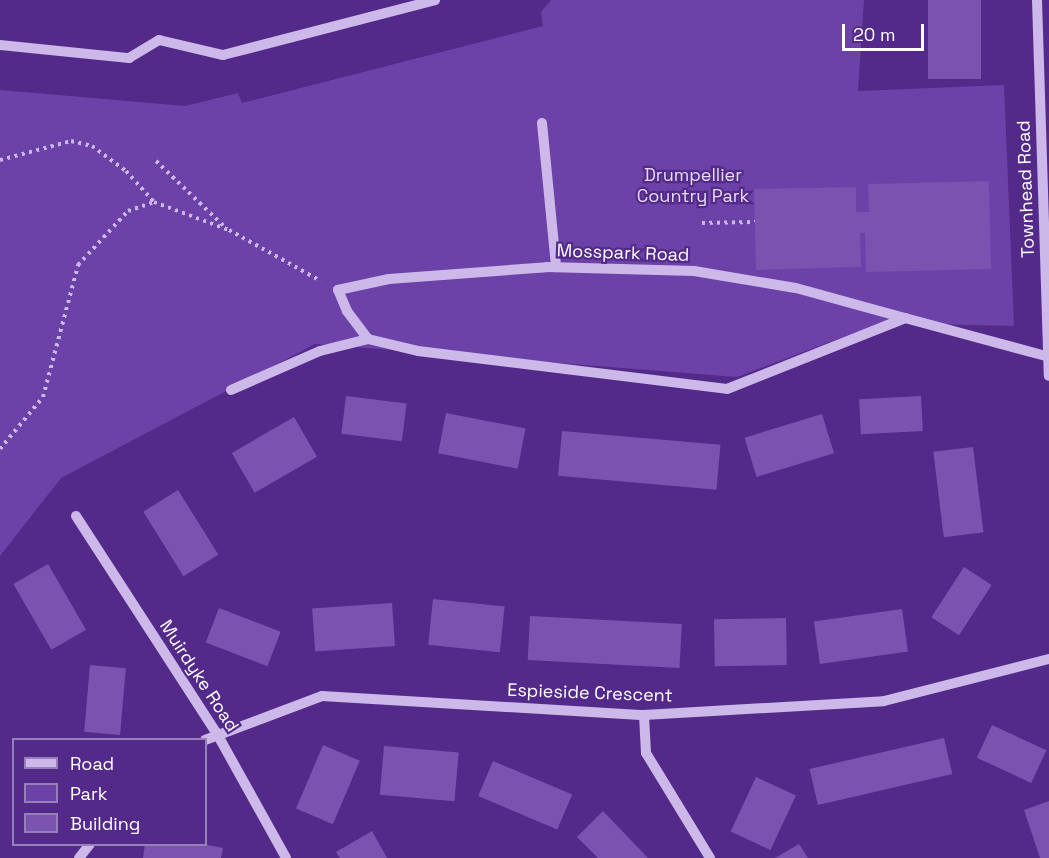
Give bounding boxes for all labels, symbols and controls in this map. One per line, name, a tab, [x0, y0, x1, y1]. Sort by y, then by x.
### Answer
scale bar	[845, 12, 928, 50]
text: 20 m	[853, 23, 896, 46]
street label: Townhead Road	[1013, 120, 1039, 258]
park label: Drumpellier Country Park	[637, 165, 749, 207]
street label: Mosspark Road	[556, 240, 690, 266]
street label: Muirdyke Road	[155, 616, 243, 736]
street label: Espieside Crescent	[507, 679, 673, 707]
legend	[12, 738, 207, 846]
text: Road	[70, 752, 114, 775]
text: Park	[70, 782, 107, 805]
text: Building	[70, 812, 140, 835]

